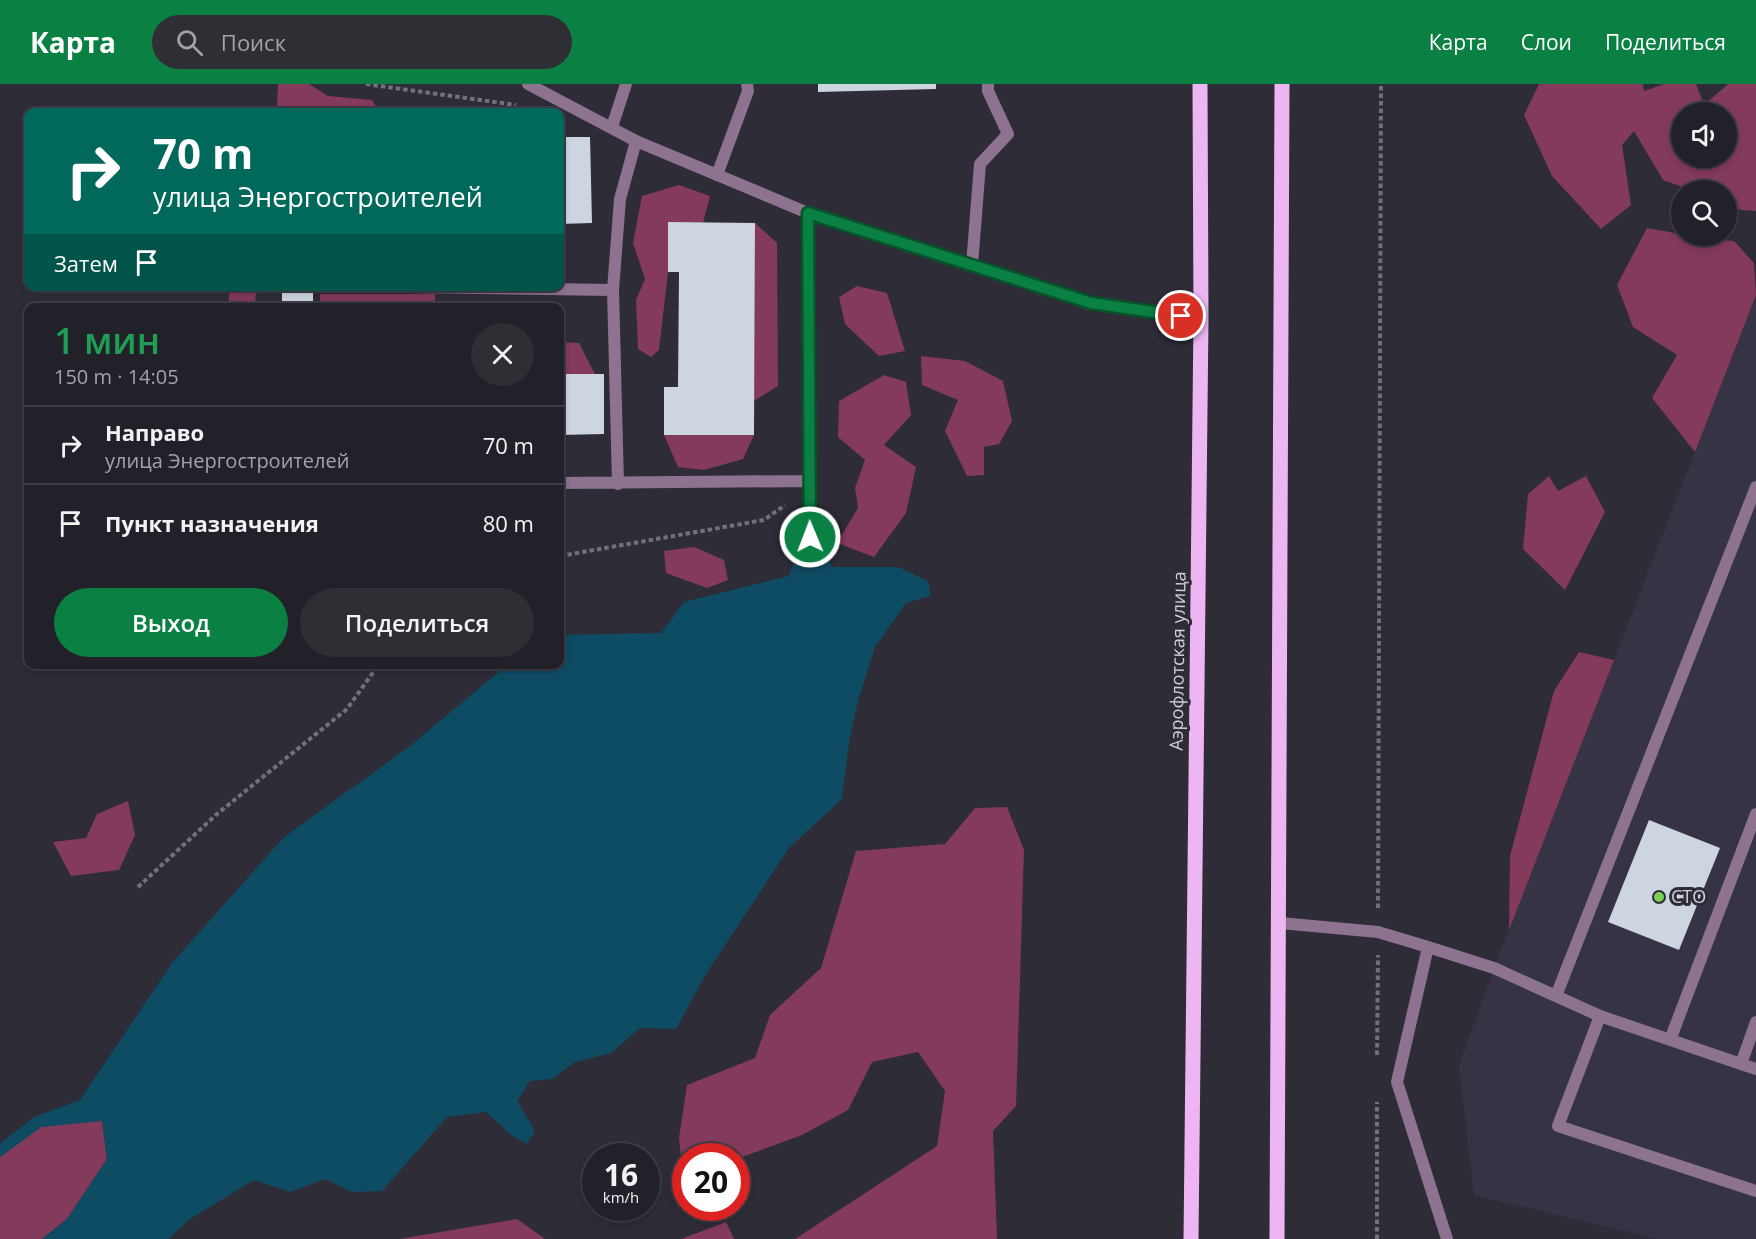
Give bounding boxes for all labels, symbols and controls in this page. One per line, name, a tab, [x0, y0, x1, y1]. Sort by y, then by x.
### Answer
search box	[152, 15, 572, 69]
text: Карта	[30, 23, 116, 61]
icon: search	[173, 26, 206, 59]
text: Поиск	[221, 27, 286, 57]
text: Карта	[1429, 28, 1488, 56]
text: Слои	[1521, 28, 1572, 56]
text: Поделиться	[1605, 28, 1726, 56]
map controls	[1671, 102, 1737, 246]
button: sound	[1671, 102, 1737, 168]
text: 70 m	[153, 124, 253, 181]
icon: right	[54, 132, 132, 210]
text: улица Энергостроителей	[153, 178, 483, 215]
button: search	[1671, 180, 1737, 246]
icon: arrive	[130, 246, 163, 279]
text: Затем	[54, 248, 118, 278]
pin	[1155, 290, 1206, 341]
icon: arrive	[1164, 299, 1197, 332]
text: 1 мин	[54, 316, 160, 365]
button: close	[471, 323, 534, 386]
text: 150 m · 14:05	[54, 363, 179, 390]
text: Направо	[105, 417, 204, 447]
icon: right	[54, 429, 87, 462]
text: 70 m	[483, 430, 534, 460]
text: улица Энергостроителей	[105, 447, 349, 474]
position arrow	[778, 505, 842, 569]
icon: arrive	[54, 507, 87, 540]
text: Пункт назначения	[105, 508, 319, 538]
text: 80 m	[483, 508, 534, 538]
street label: Аэрофлотская улица	[1163, 571, 1191, 751]
button: Выход	[54, 588, 288, 657]
button: Поделиться	[300, 588, 534, 657]
place label: СТО	[1671, 884, 1706, 908]
marker: СТО	[1652, 890, 1666, 904]
speed limit sign: 20	[672, 1143, 750, 1221]
text: 16	[604, 1154, 638, 1195]
text: km/h	[603, 1187, 639, 1207]

